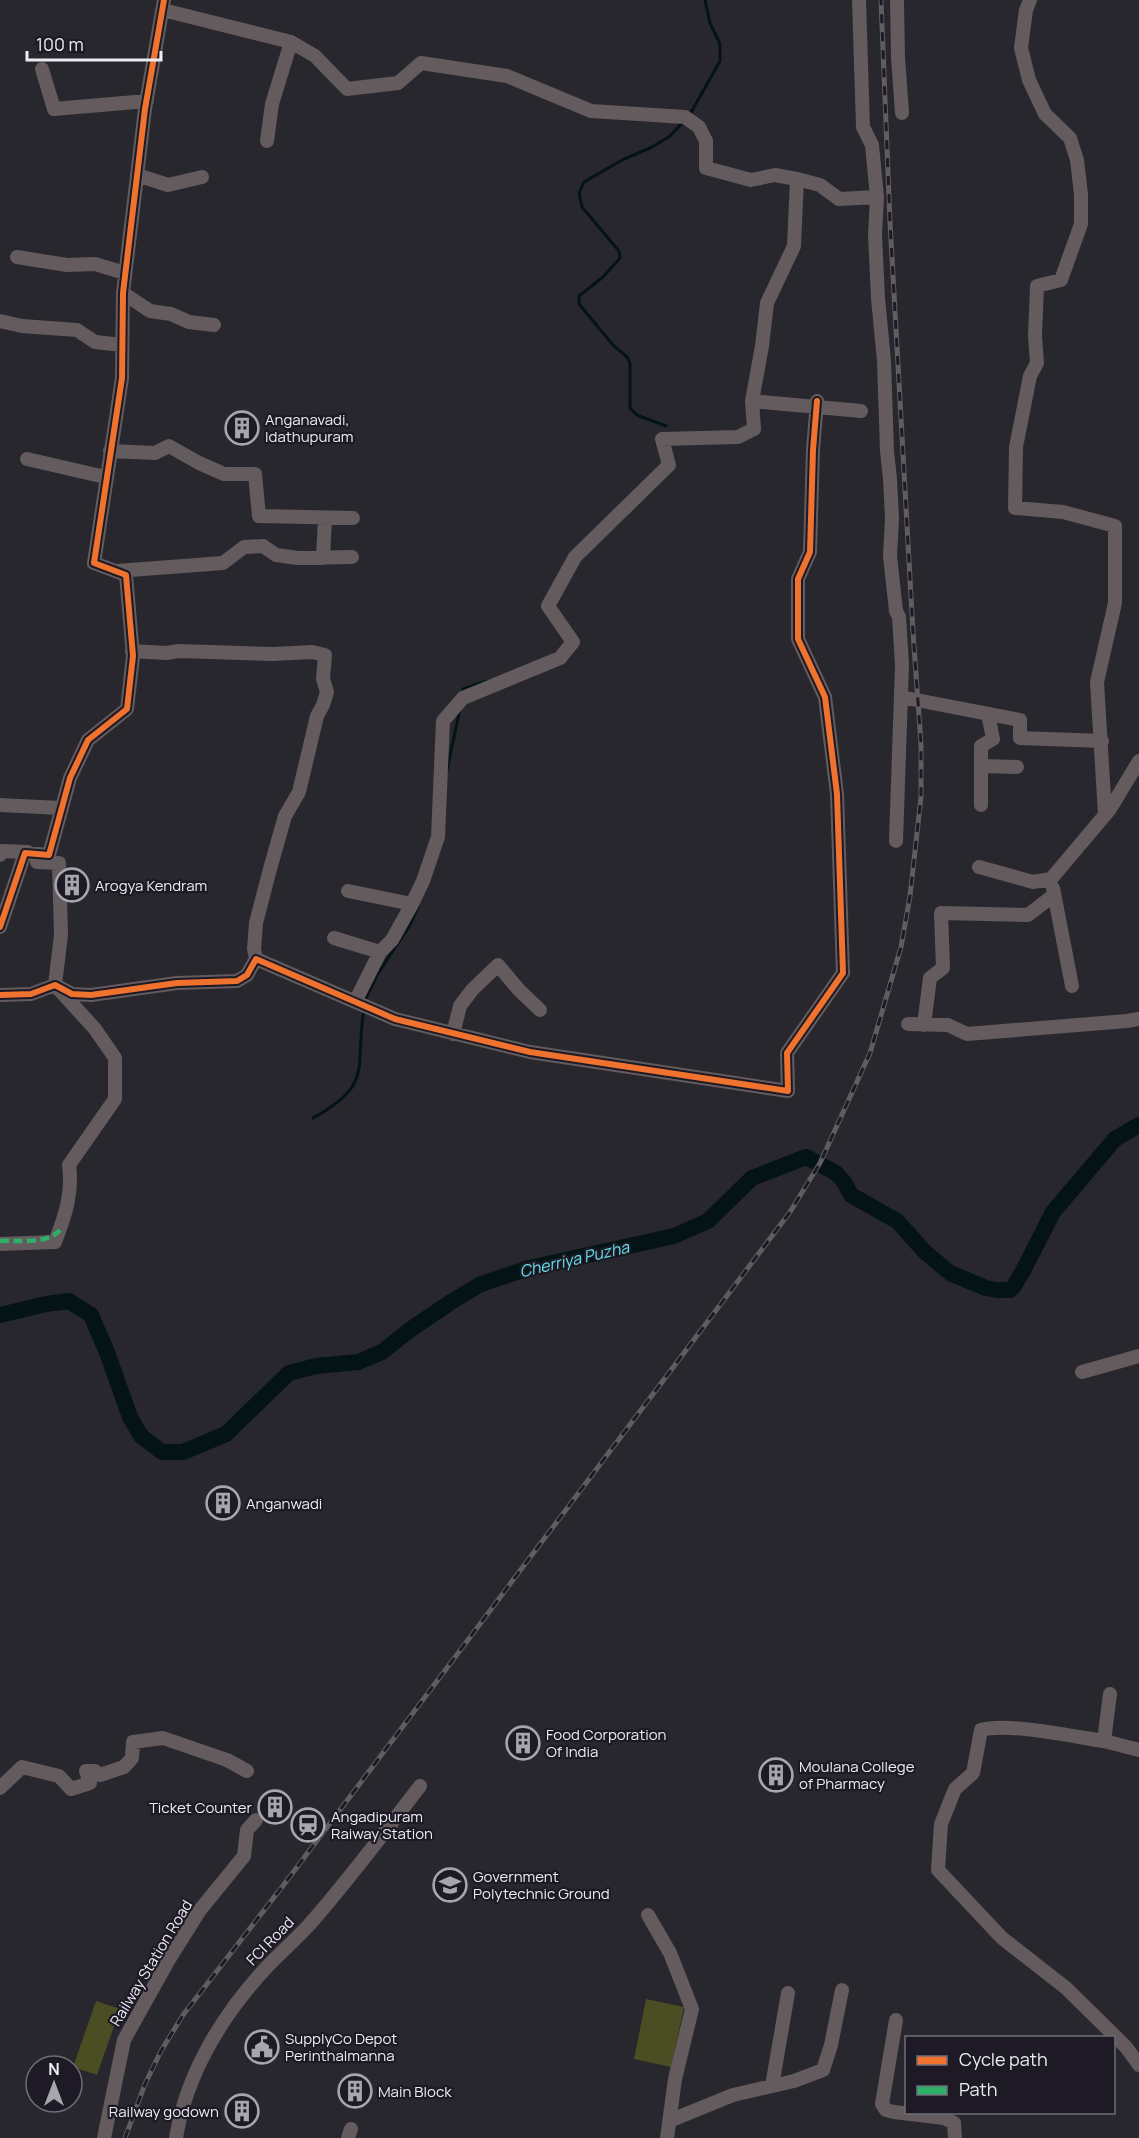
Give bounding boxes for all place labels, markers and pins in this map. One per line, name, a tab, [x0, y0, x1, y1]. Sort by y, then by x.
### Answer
place label: Anganavadi, Idathupuram	[265, 409, 354, 447]
building icon: Anganavadi, Idathupuram	[224, 410, 260, 446]
building icon: Arogya Kendram	[54, 867, 90, 903]
place label: Arogya Kendram	[95, 875, 207, 896]
building icon: Anganwadi	[205, 1485, 241, 1521]
place label: Anganwadi	[246, 1493, 322, 1514]
place label: Food Corporation Of India	[546, 1724, 667, 1762]
building icon: Food Corporation Of India	[505, 1725, 541, 1761]
place label: Moulana College of Pharmacy	[799, 1756, 915, 1794]
building icon: Moulana College of Pharmacy	[758, 1757, 794, 1793]
building icon: Ticket Counter	[257, 1789, 293, 1825]
place label: Ticket Counter	[149, 1797, 253, 1818]
place label: Angadipuram Raiway Station	[331, 1806, 433, 1844]
station icon: Angadipuram Raiway Station	[290, 1807, 326, 1843]
place label: Government Polytechnic Ground	[473, 1866, 610, 1904]
school or university icon: Government Polytechnic Ground	[432, 1867, 468, 1903]
place label: SupplyCo Depot Perinthalmanna	[285, 2028, 397, 2066]
public building icon: SupplyCo Depot Perinthalmanna	[244, 2029, 280, 2065]
building icon: Main Block	[337, 2073, 373, 2109]
place label: Main Block	[378, 2081, 452, 2102]
building icon: Railway godown	[224, 2093, 260, 2129]
place label: Railway godown	[109, 2101, 219, 2122]

